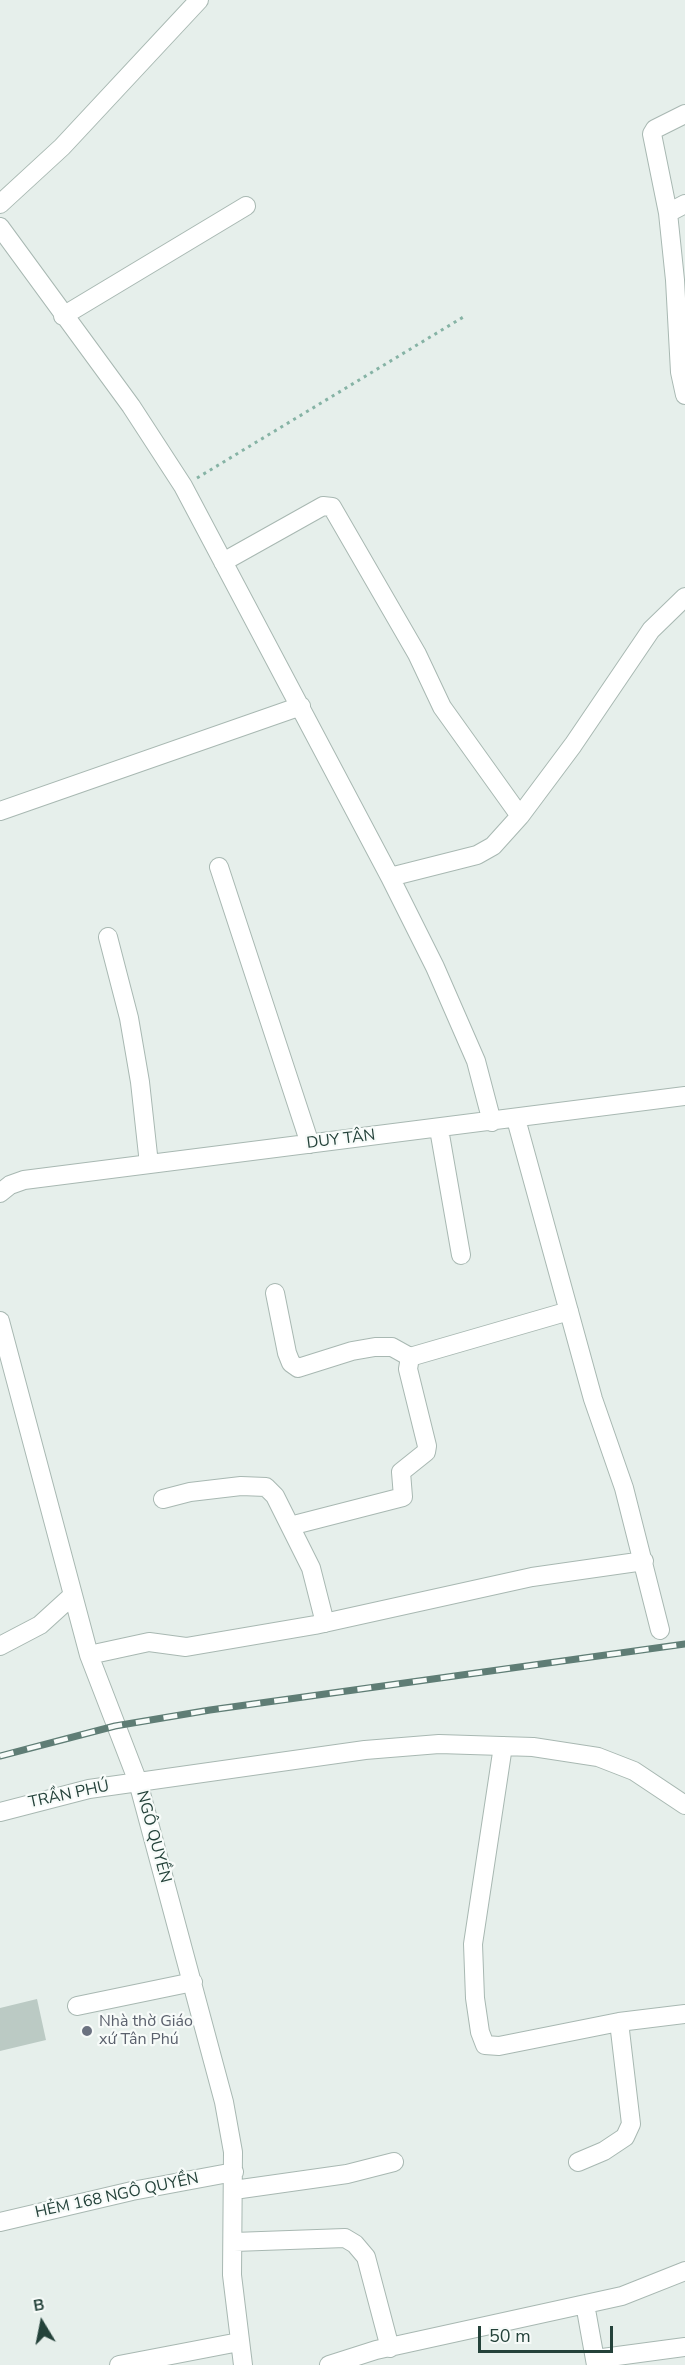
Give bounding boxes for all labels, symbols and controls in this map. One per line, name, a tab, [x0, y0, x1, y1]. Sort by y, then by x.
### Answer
street label: DUY TÂN	[306, 1126, 376, 1154]
street label: TRẦN PHÚ	[27, 1777, 111, 1813]
street label: NGÔ QUYỀN	[131, 1789, 175, 1885]
place label: Nhà thờ Giáo xứ Tân Phú	[99, 2012, 193, 2050]
marker: Nhà thờ Giáo xứ Tân Phú	[80, 2024, 94, 2038]
street label: HẺM 168 NGÔ QUYỀN	[33, 2169, 201, 2223]
north arrow	[12, 2293, 72, 2353]
text: B	[32, 2293, 46, 2317]
scale bar	[481, 2314, 616, 2352]
text: 50 m	[489, 2324, 531, 2348]

